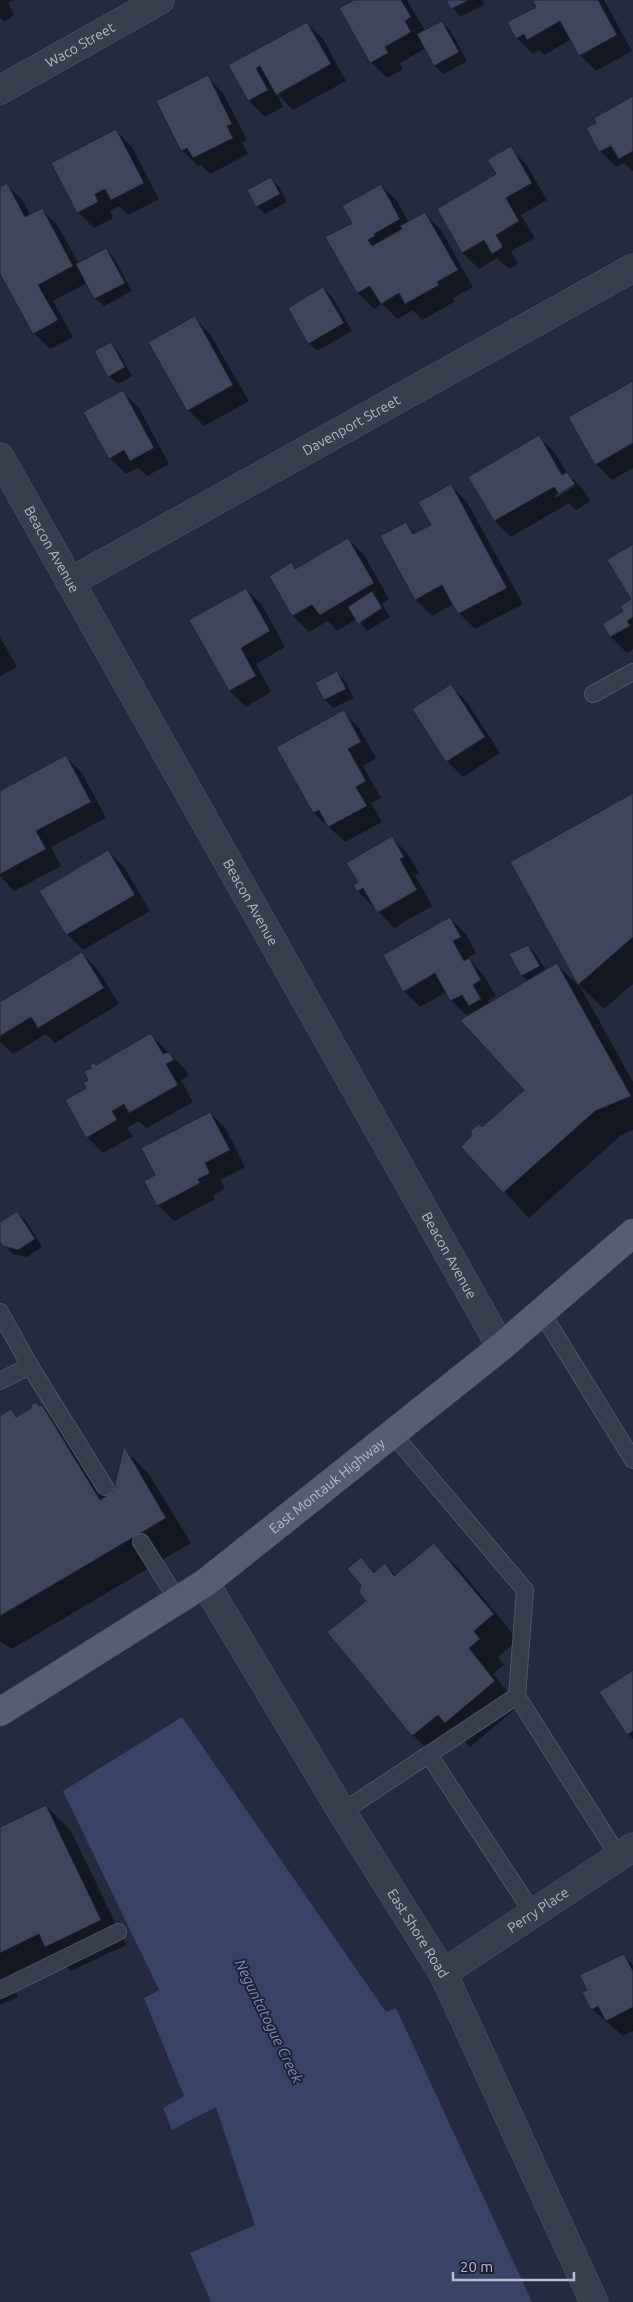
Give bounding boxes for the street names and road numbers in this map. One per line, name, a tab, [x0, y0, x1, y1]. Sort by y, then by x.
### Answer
street label: Waco Street	[43, 19, 118, 71]
street label: Davenport Street	[300, 391, 403, 459]
street label: Beacon Avenue	[21, 503, 83, 596]
street label: Beacon Avenue	[220, 856, 281, 948]
street label: Beacon Avenue	[419, 1209, 480, 1301]
street label: East Montauk Highway	[266, 1435, 388, 1537]
street label: Perry Place	[504, 1884, 572, 1936]
street label: East Shore Road	[384, 1886, 452, 1981]

